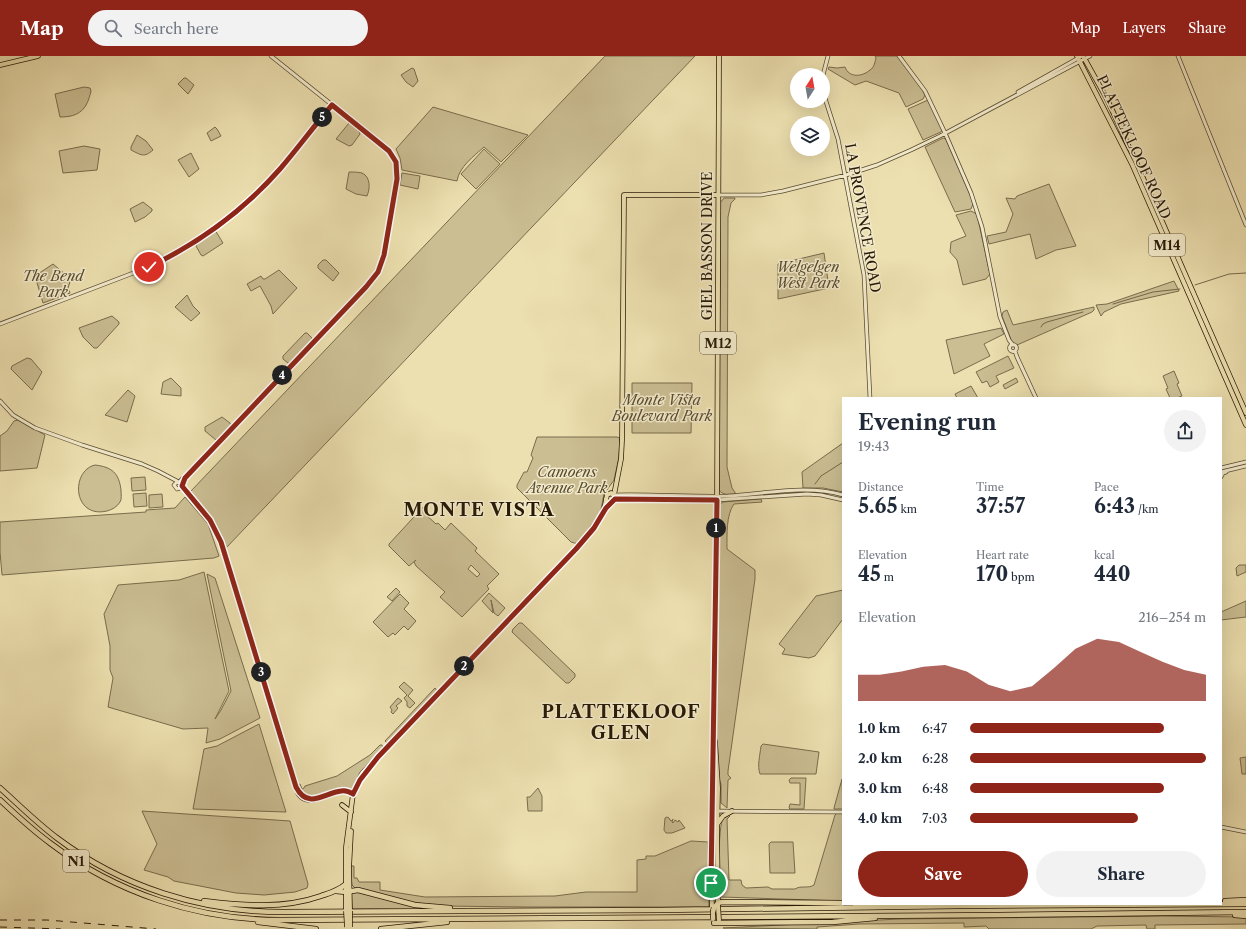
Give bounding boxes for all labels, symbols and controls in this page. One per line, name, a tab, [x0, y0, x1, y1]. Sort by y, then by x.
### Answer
search box	[88, 10, 368, 46]
text: Map	[20, 17, 64, 40]
icon: search	[102, 17, 124, 39]
text: Search here	[134, 19, 219, 38]
text: Map	[1070, 19, 1100, 37]
text: Layers	[1122, 19, 1166, 37]
text: Share	[1188, 19, 1226, 37]
north arrow	[790, 68, 830, 108]
map controls	[790, 68, 830, 156]
street label: PLATTEKLOOF ROAD	[1093, 72, 1175, 222]
pin: 5	[312, 107, 332, 127]
text: 5	[319, 110, 325, 124]
button: layers	[790, 116, 830, 156]
street label: LA PROVENCE ROAD	[841, 142, 885, 294]
street label: GIEL BASSON DRIVE	[698, 172, 716, 320]
road number: M14	[1149, 234, 1185, 256]
pin	[132, 250, 166, 284]
icon: check	[138, 256, 160, 278]
park label: Welgelgen West Park	[776, 258, 841, 292]
park label: The Bend Park	[23, 267, 85, 301]
road number: M12	[700, 332, 736, 354]
pin: 4	[272, 365, 292, 385]
text: 4	[279, 368, 285, 382]
park label: Monte Vista Boulevard Park	[611, 391, 713, 425]
text: Evening run	[858, 409, 997, 436]
button: share	[1164, 410, 1206, 452]
text: 19:43	[858, 438, 889, 454]
park label: Camoens Avenue Park	[525, 463, 608, 497]
text: Distance	[858, 480, 904, 494]
text: Time	[976, 480, 1004, 494]
text: Pace	[1094, 480, 1119, 494]
text: 5.65	[858, 494, 898, 518]
text: 37:57	[976, 494, 1025, 518]
text: 6:43	[1094, 494, 1135, 518]
district label: MONTE VISTA	[403, 499, 555, 521]
text: km	[898, 502, 917, 516]
text: /km	[1135, 502, 1159, 516]
pin: 1	[706, 518, 726, 538]
text: 1	[714, 521, 718, 535]
text: Elevation	[858, 548, 907, 562]
text: Heart rate	[976, 548, 1029, 562]
text: kcal	[1094, 548, 1115, 562]
text: 45	[858, 562, 881, 586]
text: 170	[976, 562, 1008, 586]
text: 440	[1094, 562, 1130, 586]
text: m	[881, 570, 894, 584]
text: bpm	[1008, 570, 1035, 584]
text: Elevation	[858, 609, 916, 625]
text: 216–254 m	[1138, 609, 1206, 625]
pin: 2	[454, 656, 474, 676]
text: 2	[461, 659, 467, 673]
pin: 3	[251, 662, 271, 682]
text: 3	[258, 665, 264, 679]
district label: PLATTEKLOOF GLEN	[542, 701, 700, 744]
text: 1.0 km	[858, 720, 900, 736]
text: 6:47	[922, 720, 947, 736]
text: 2.0 km	[858, 750, 902, 766]
text: 6:28	[922, 750, 948, 766]
text: 3.0 km	[858, 780, 902, 796]
text: 6:48	[922, 780, 948, 796]
text: 4.0 km	[858, 810, 902, 826]
text: 7:03	[922, 810, 947, 826]
road number: N1	[63, 850, 89, 872]
button: Save	[858, 851, 1028, 897]
button: Share	[1036, 851, 1206, 897]
pin	[694, 866, 728, 900]
icon: arrive	[700, 872, 722, 894]

